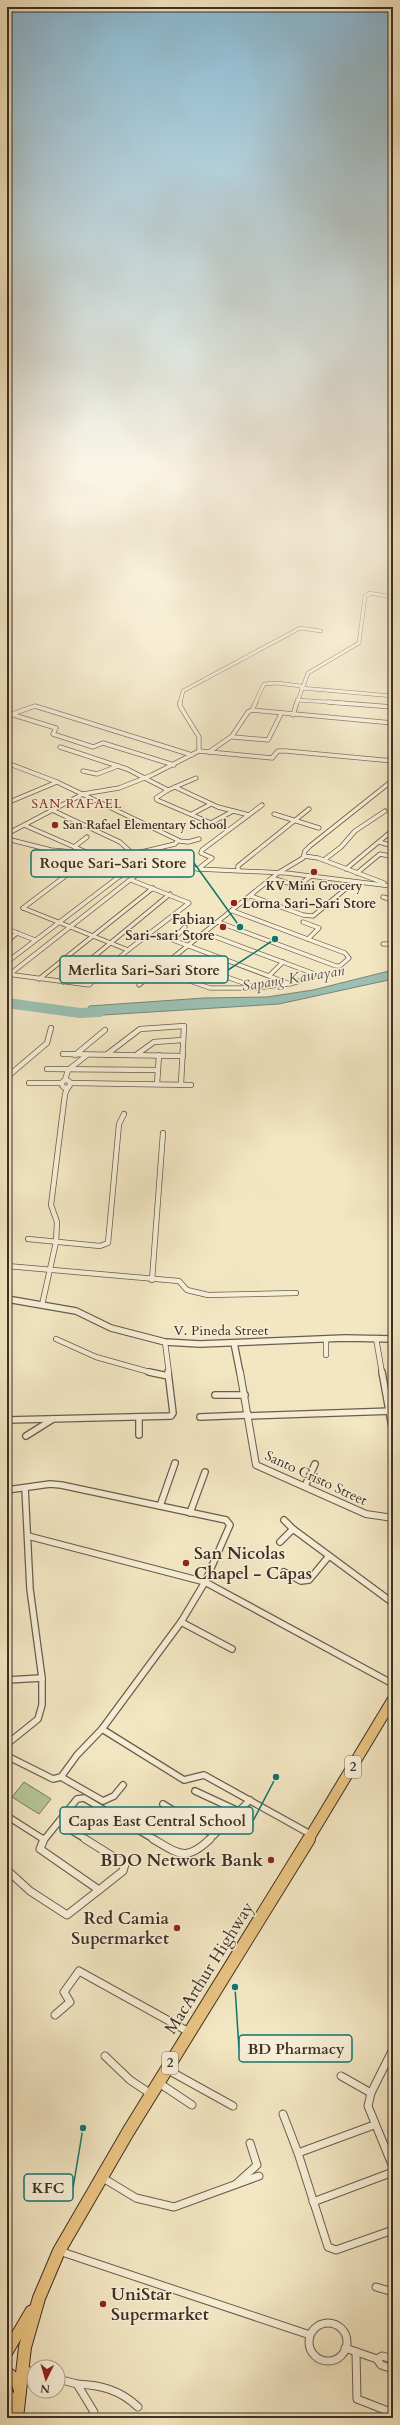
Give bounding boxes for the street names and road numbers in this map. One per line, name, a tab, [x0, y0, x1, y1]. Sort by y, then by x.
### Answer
street label: V. Pineda Street	[173, 1321, 269, 1340]
street label: Santo Cristo Street	[262, 1446, 371, 1510]
road number: 2	[345, 1756, 361, 1778]
street label: MacArthur Highway	[159, 1897, 259, 2039]
road number: 2	[162, 2052, 178, 2074]

